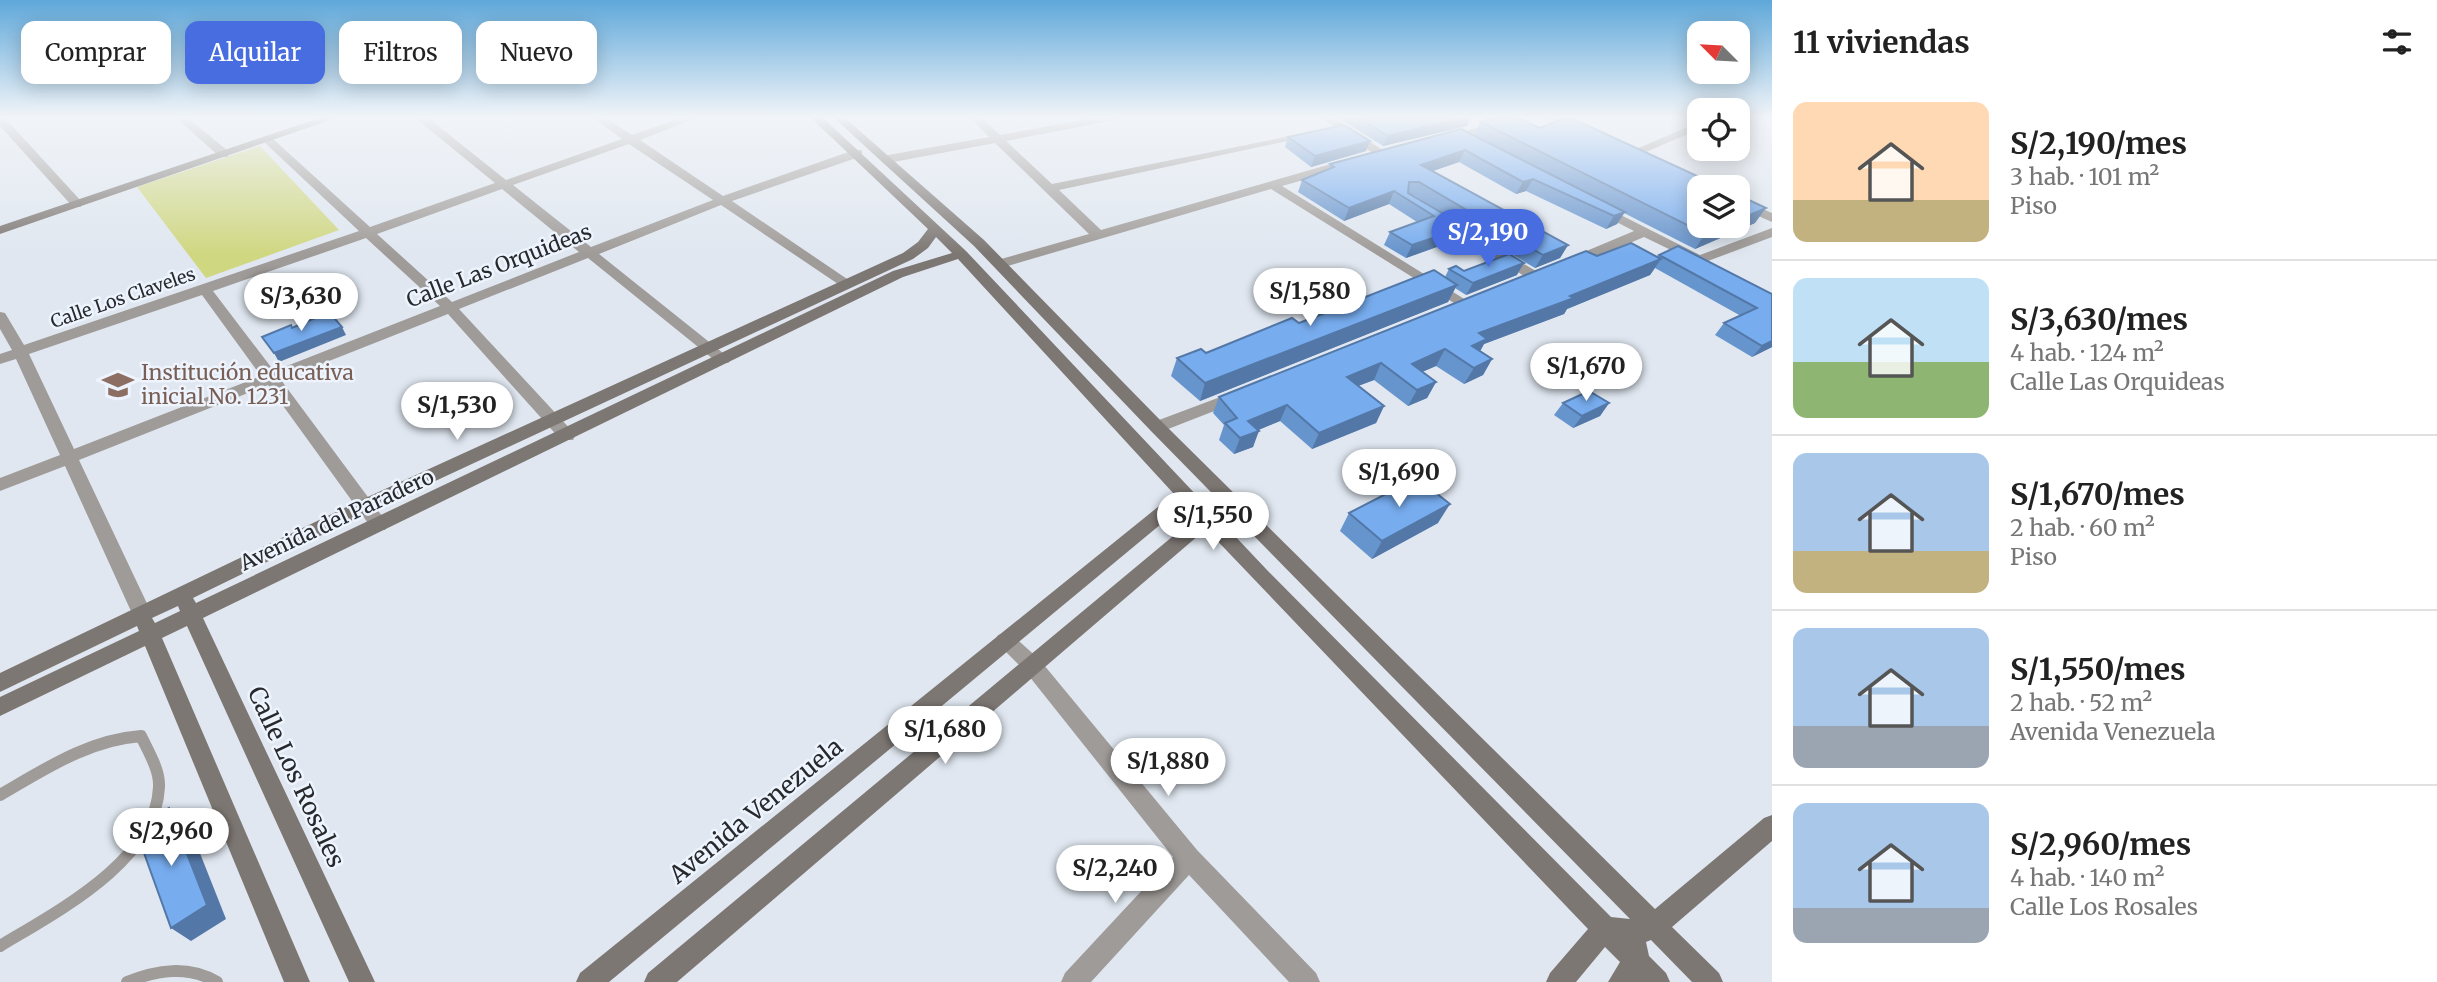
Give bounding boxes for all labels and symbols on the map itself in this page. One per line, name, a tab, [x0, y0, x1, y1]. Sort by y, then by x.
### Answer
north arrow	[1687, 21, 1750, 84]
pin: S/2,190	[1423, 210, 1553, 269]
street label: Calle Las Orquideas	[402, 218, 595, 313]
street label: Calle Los Claveles	[47, 262, 198, 333]
pin: S/1,580	[1245, 268, 1375, 328]
pin: S/3,630	[236, 274, 366, 333]
pin: S/1,670	[1521, 344, 1651, 403]
place label: Institución educativa inicial No. 1231	[141, 359, 354, 410]
school or university icon: Institución educativa inicial No. 1231	[101, 368, 135, 402]
pin: S/1,530	[392, 382, 522, 442]
pin: S/1,690	[1334, 449, 1464, 509]
street label: Avenida del Paradero	[235, 463, 438, 577]
pin: S/1,550	[1148, 492, 1278, 552]
street label: Calle Los Rosales	[241, 681, 352, 872]
pin: S/1,680	[880, 706, 1010, 766]
street label: Avenida Venezuela	[662, 731, 849, 891]
pin: S/1,880	[1103, 738, 1233, 798]
pin: S/2,960	[106, 808, 236, 868]
pin: S/2,240	[1050, 846, 1180, 905]

